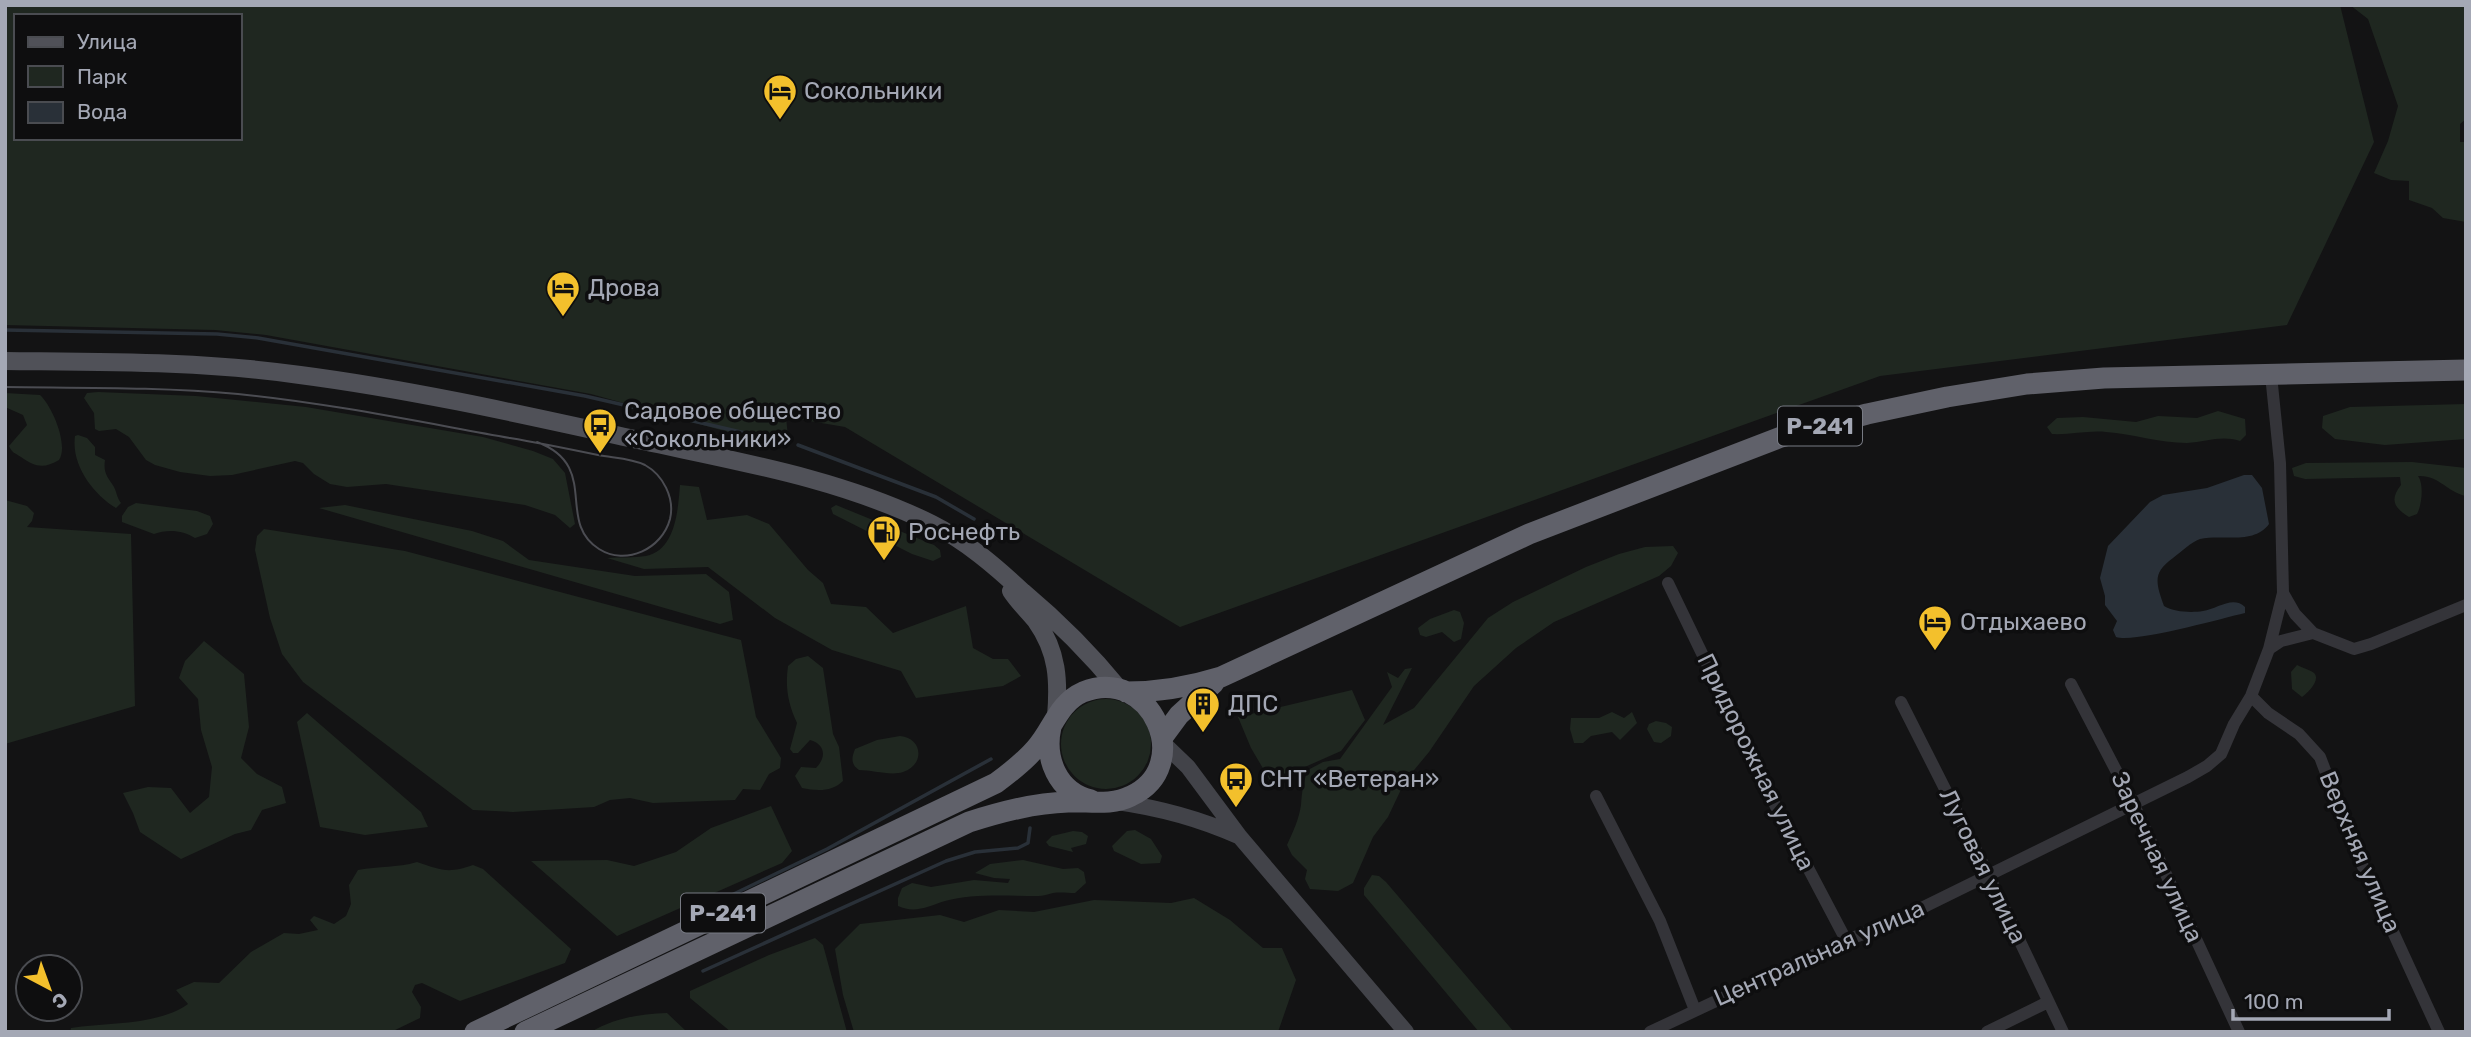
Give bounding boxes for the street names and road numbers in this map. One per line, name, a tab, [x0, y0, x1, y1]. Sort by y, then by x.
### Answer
road number: Р-241	[1778, 406, 1862, 446]
street label: Придорожная улица	[1691, 649, 1821, 875]
street label: Заречная улица	[2105, 767, 2209, 947]
street label: Верхняя улица	[2313, 767, 2407, 937]
street label: Луговая улица	[1933, 784, 2033, 948]
road number: Р-241	[681, 893, 765, 932]
street label: Центральная улица	[1710, 894, 1928, 1012]

